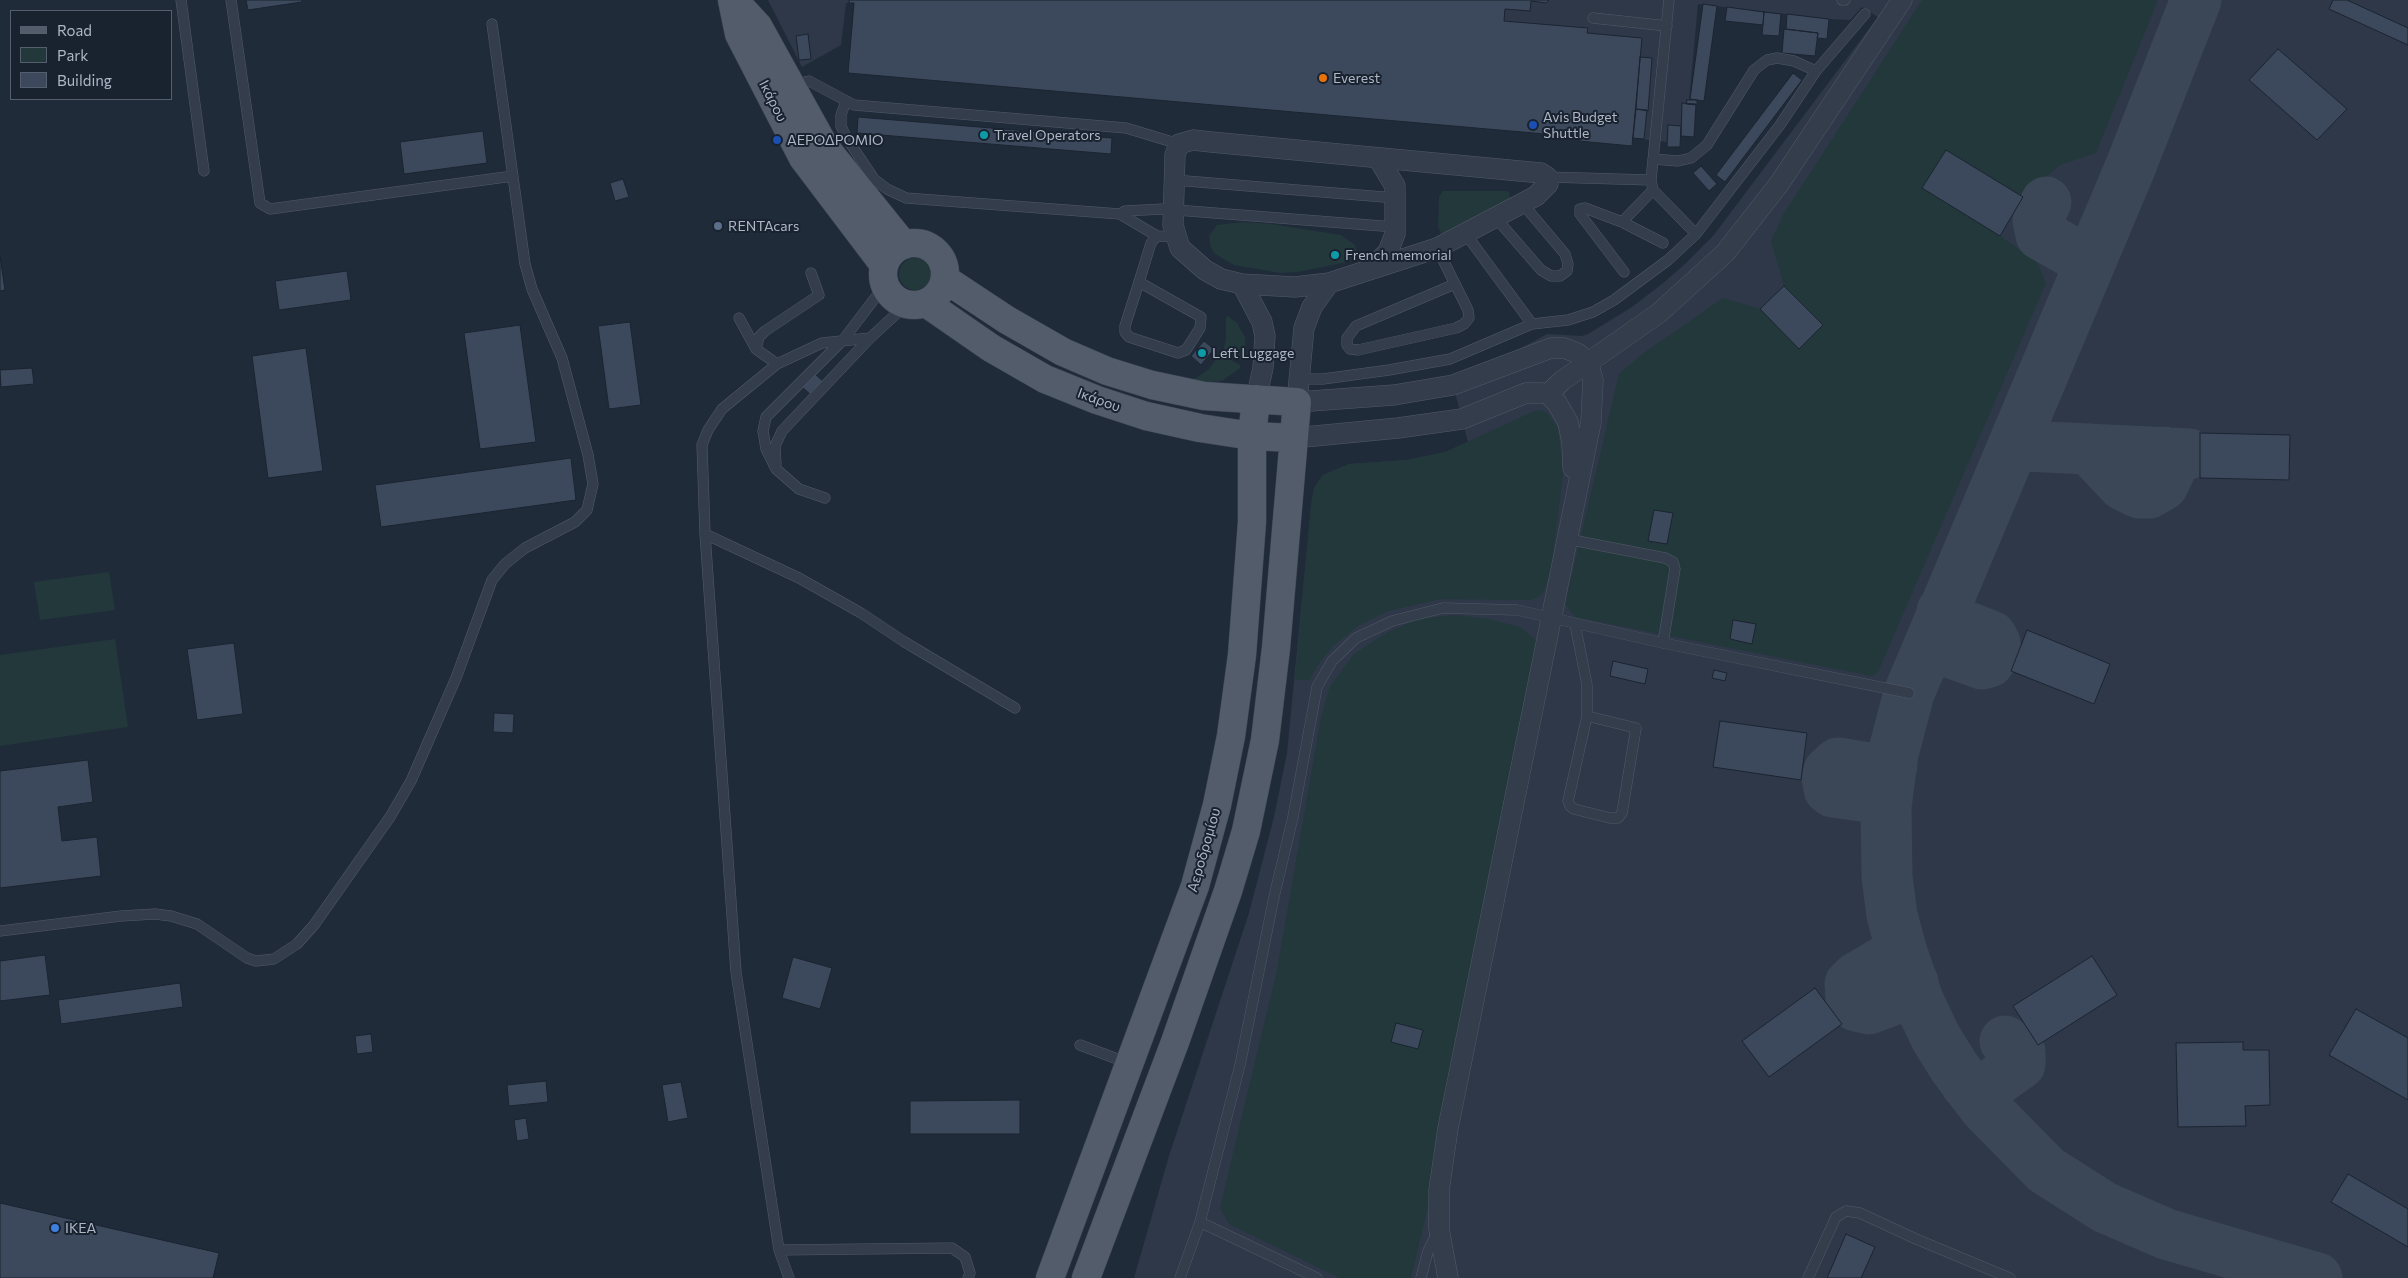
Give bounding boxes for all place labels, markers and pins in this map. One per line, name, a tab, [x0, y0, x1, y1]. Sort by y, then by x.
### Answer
place label: Everest	[1333, 70, 1380, 86]
marker: Everest	[1317, 72, 1329, 84]
place label: Avis Budget Shuttle	[1543, 109, 1617, 142]
marker: Avis Budget Shuttle	[1527, 119, 1539, 131]
place label: Travel Operators	[994, 127, 1101, 143]
marker: Travel Operators	[978, 129, 990, 141]
place label: ΑΕΡΟΔΡΟΜΙΟ	[787, 132, 884, 148]
marker: ΑΕΡΟΔΡΟΜΙΟ	[771, 134, 783, 146]
place label: RENTAcars	[728, 218, 799, 234]
marker: RENTAcars	[712, 220, 724, 232]
place label: French memorial	[1345, 247, 1451, 263]
marker: French memorial	[1329, 249, 1341, 261]
place label: Left Luggage	[1212, 345, 1294, 361]
marker: Left Luggage	[1196, 347, 1208, 359]
place label: IKEA	[65, 1220, 96, 1236]
marker: IKEA	[49, 1222, 61, 1234]

